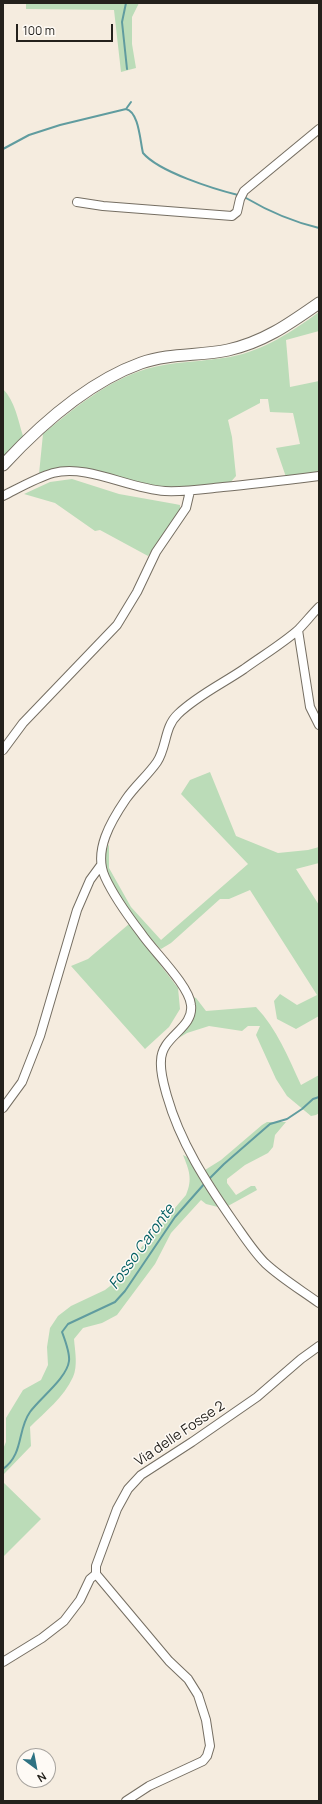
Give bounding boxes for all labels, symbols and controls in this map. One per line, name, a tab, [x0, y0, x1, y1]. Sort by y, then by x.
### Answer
scale bar	[18, 16, 115, 42]
text: 100 m	[23, 22, 55, 39]
water label: Fosso Caronte	[105, 1201, 179, 1293]
street label: Via delle Fosse 2	[132, 1398, 228, 1470]
north arrow	[16, 1748, 56, 1788]
text: N	[35, 1769, 49, 1786]

